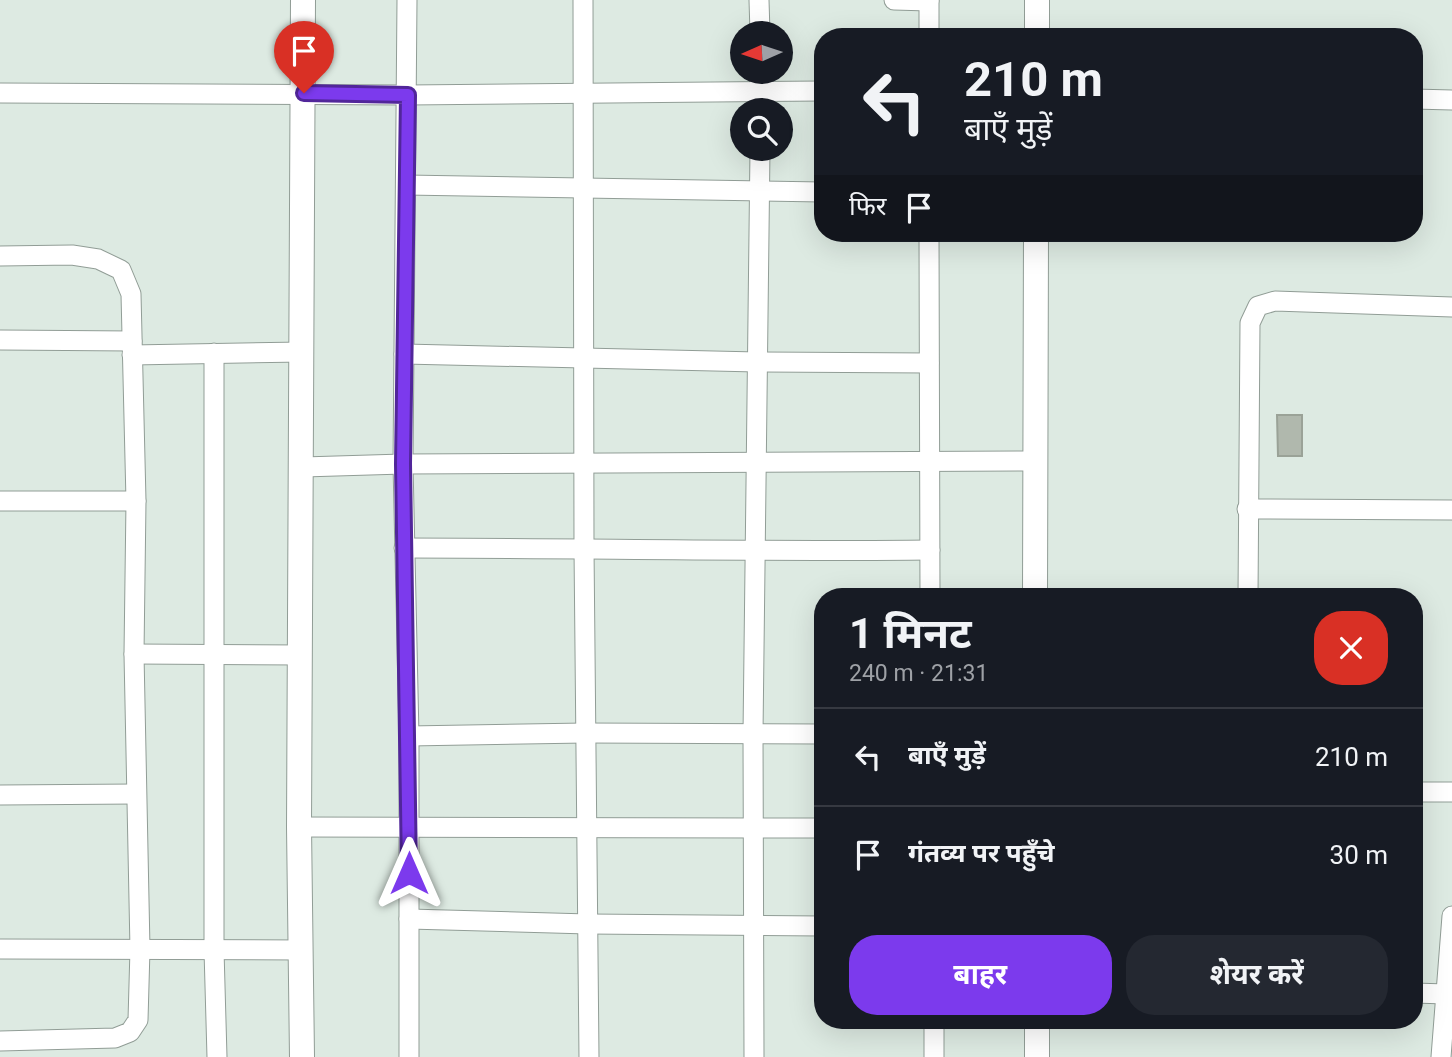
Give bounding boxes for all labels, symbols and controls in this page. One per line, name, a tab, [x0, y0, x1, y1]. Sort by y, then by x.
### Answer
pin	[274, 21, 334, 93]
north arrow	[730, 21, 793, 84]
map controls	[730, 21, 793, 161]
icon: arrive	[285, 32, 323, 70]
text: 210 m	[964, 51, 1103, 108]
icon: left	[849, 56, 940, 147]
button: search	[730, 98, 793, 161]
text: बाएँ मुड़ें	[964, 110, 1052, 148]
icon: arrive	[900, 189, 938, 227]
text: फिर	[849, 191, 886, 221]
text: 1 मिनट	[849, 609, 972, 658]
button: close	[1314, 611, 1388, 685]
text: 240 m · 21:31	[849, 660, 988, 687]
icon: left	[849, 738, 887, 776]
text: बाएँ मुड़ें	[908, 740, 986, 770]
text: 210 m	[1315, 742, 1388, 772]
position arrow	[372, 836, 446, 910]
icon: arrive	[849, 836, 887, 874]
text: गंतव्य पर पहुँचे	[908, 838, 1055, 868]
text: 30 m	[1330, 840, 1388, 870]
button: बाहर	[849, 935, 1112, 1015]
button: शेयर करें	[1126, 935, 1388, 1015]

